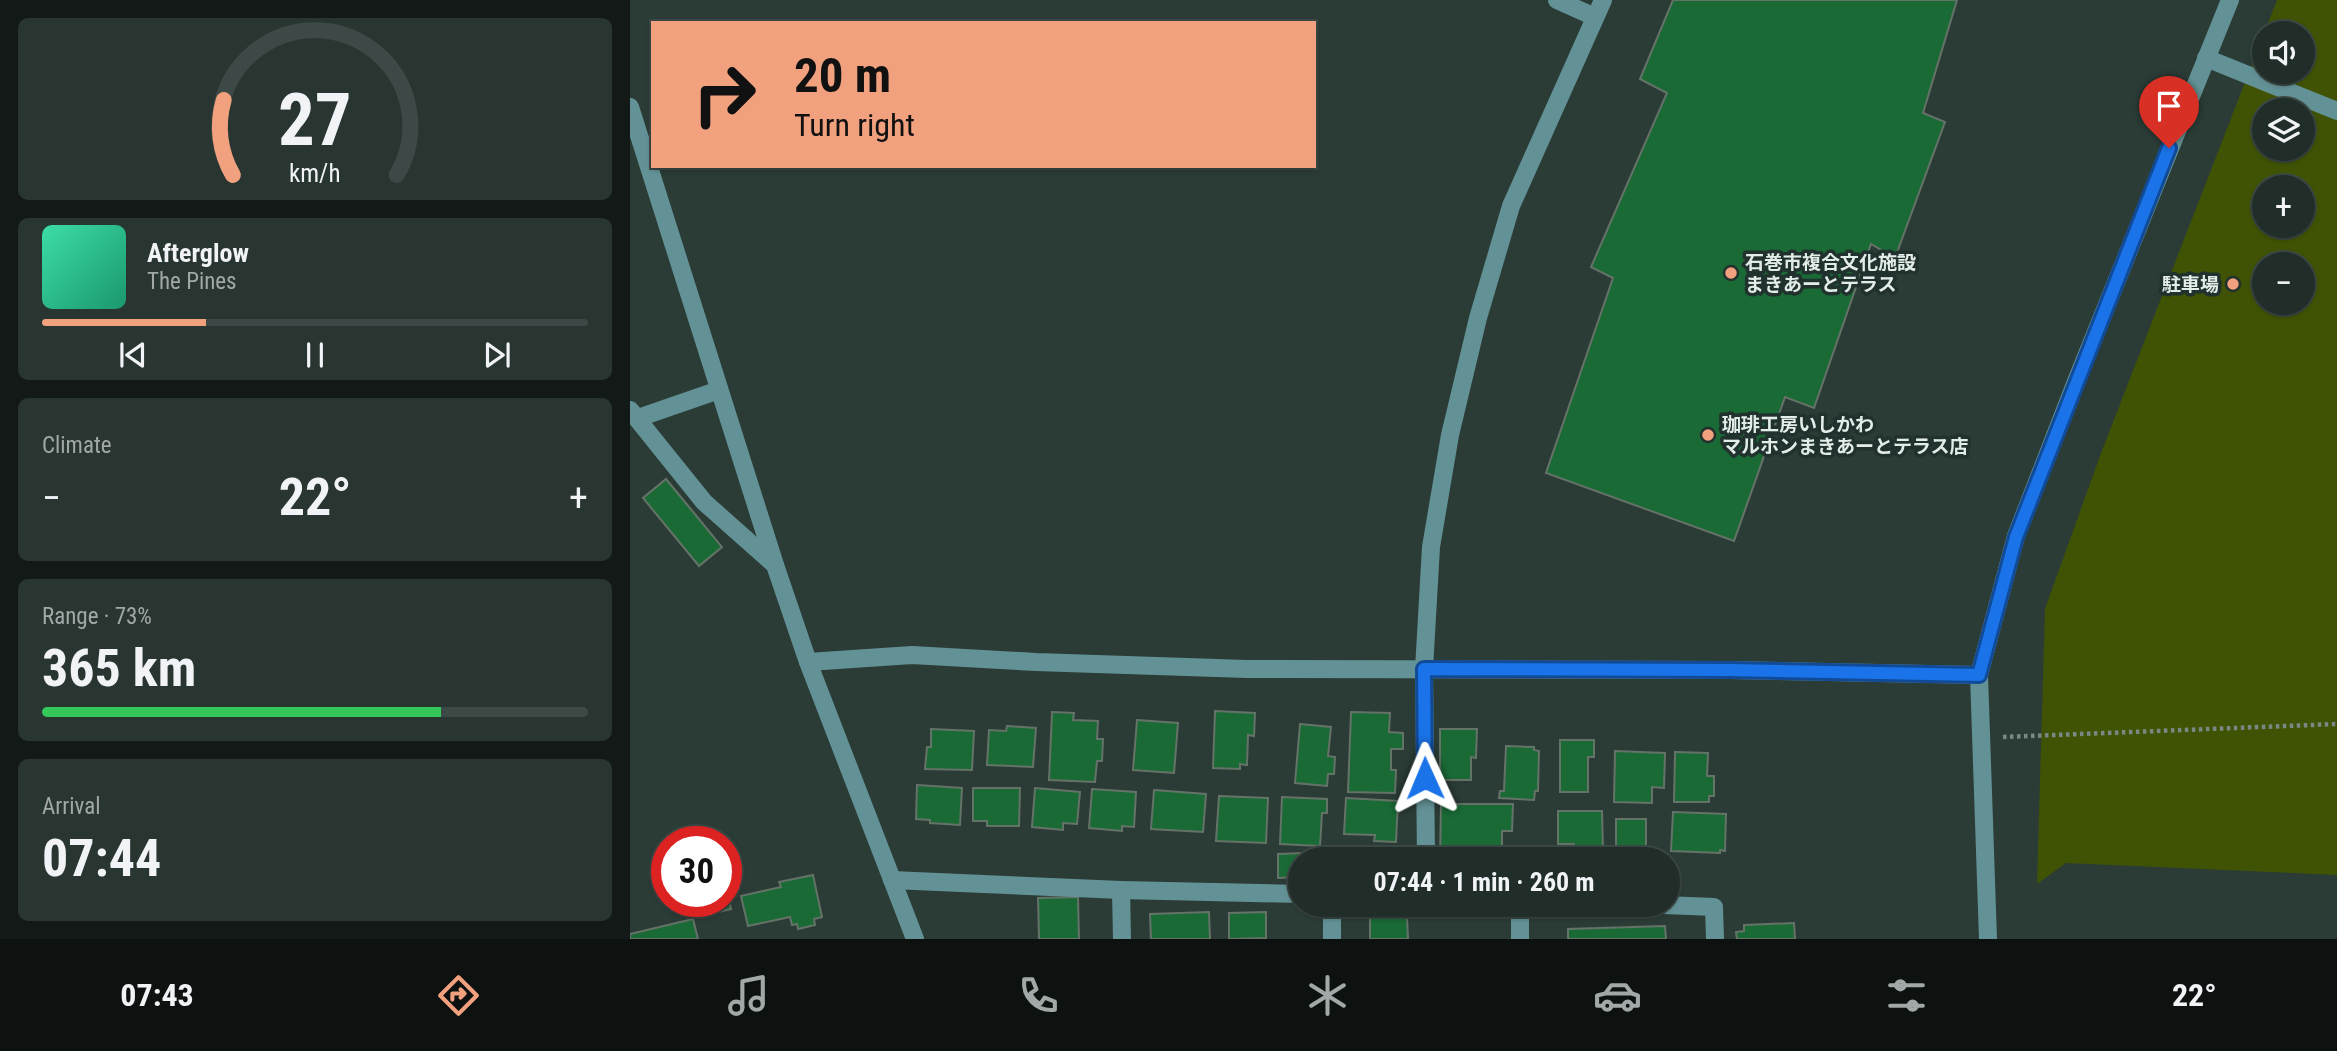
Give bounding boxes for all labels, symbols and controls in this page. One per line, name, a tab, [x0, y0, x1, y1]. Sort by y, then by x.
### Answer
map controls	[2252, 21, 2315, 315]
button: sound	[2252, 21, 2315, 84]
text: 20 m	[794, 47, 891, 104]
icon: right	[679, 49, 770, 140]
pin	[2139, 76, 2199, 148]
text: 27	[278, 77, 352, 163]
icon: arrive	[2150, 87, 2188, 125]
button: layers	[2252, 98, 2315, 161]
text: Turn right	[794, 106, 915, 144]
text: km/h	[289, 159, 341, 188]
button: +	[2252, 175, 2315, 238]
text: Afterglow	[147, 238, 249, 268]
place label: 石巻市複合文化施設 まきあーとテラス	[1745, 251, 1916, 296]
button: −	[2252, 252, 2315, 315]
marker: 石巻市複合文化施設 まきあーとテラス	[1723, 265, 1739, 281]
text: The Pines	[147, 268, 237, 295]
place label: 駐車場	[2162, 273, 2219, 296]
marker: 駐車場	[2225, 276, 2241, 292]
icon: previous	[114, 336, 152, 374]
icon: pause	[296, 336, 334, 374]
icon: next	[478, 336, 516, 374]
place label: 珈琲工房いしかわ マルホンまきあーとテラス店	[1722, 413, 1969, 458]
marker: 珈琲工房いしかわ マルホンまきあーとテラス店	[1700, 427, 1716, 443]
text: Climate	[42, 432, 112, 459]
text: 22°	[279, 467, 351, 528]
text: −	[42, 476, 61, 520]
text: +	[569, 476, 588, 520]
text: Range · 73%	[42, 603, 152, 630]
text: 365 km	[42, 638, 196, 699]
position arrow	[1388, 741, 1462, 815]
text: Arrival	[42, 793, 101, 820]
speed limit sign: 30	[651, 826, 742, 917]
text: 07:44	[42, 828, 161, 889]
text: 07:44 · 1 min · 260 m	[1374, 867, 1594, 897]
icon: directions	[434, 971, 483, 1020]
icon: music	[724, 971, 773, 1020]
icon: phone	[1014, 971, 1063, 1020]
icon: climate	[1303, 971, 1352, 1020]
icon: car	[1593, 971, 1642, 1020]
icon: filters	[1882, 971, 1931, 1020]
text: 07:43	[120, 976, 194, 1014]
text: 22°	[2172, 976, 2217, 1014]

